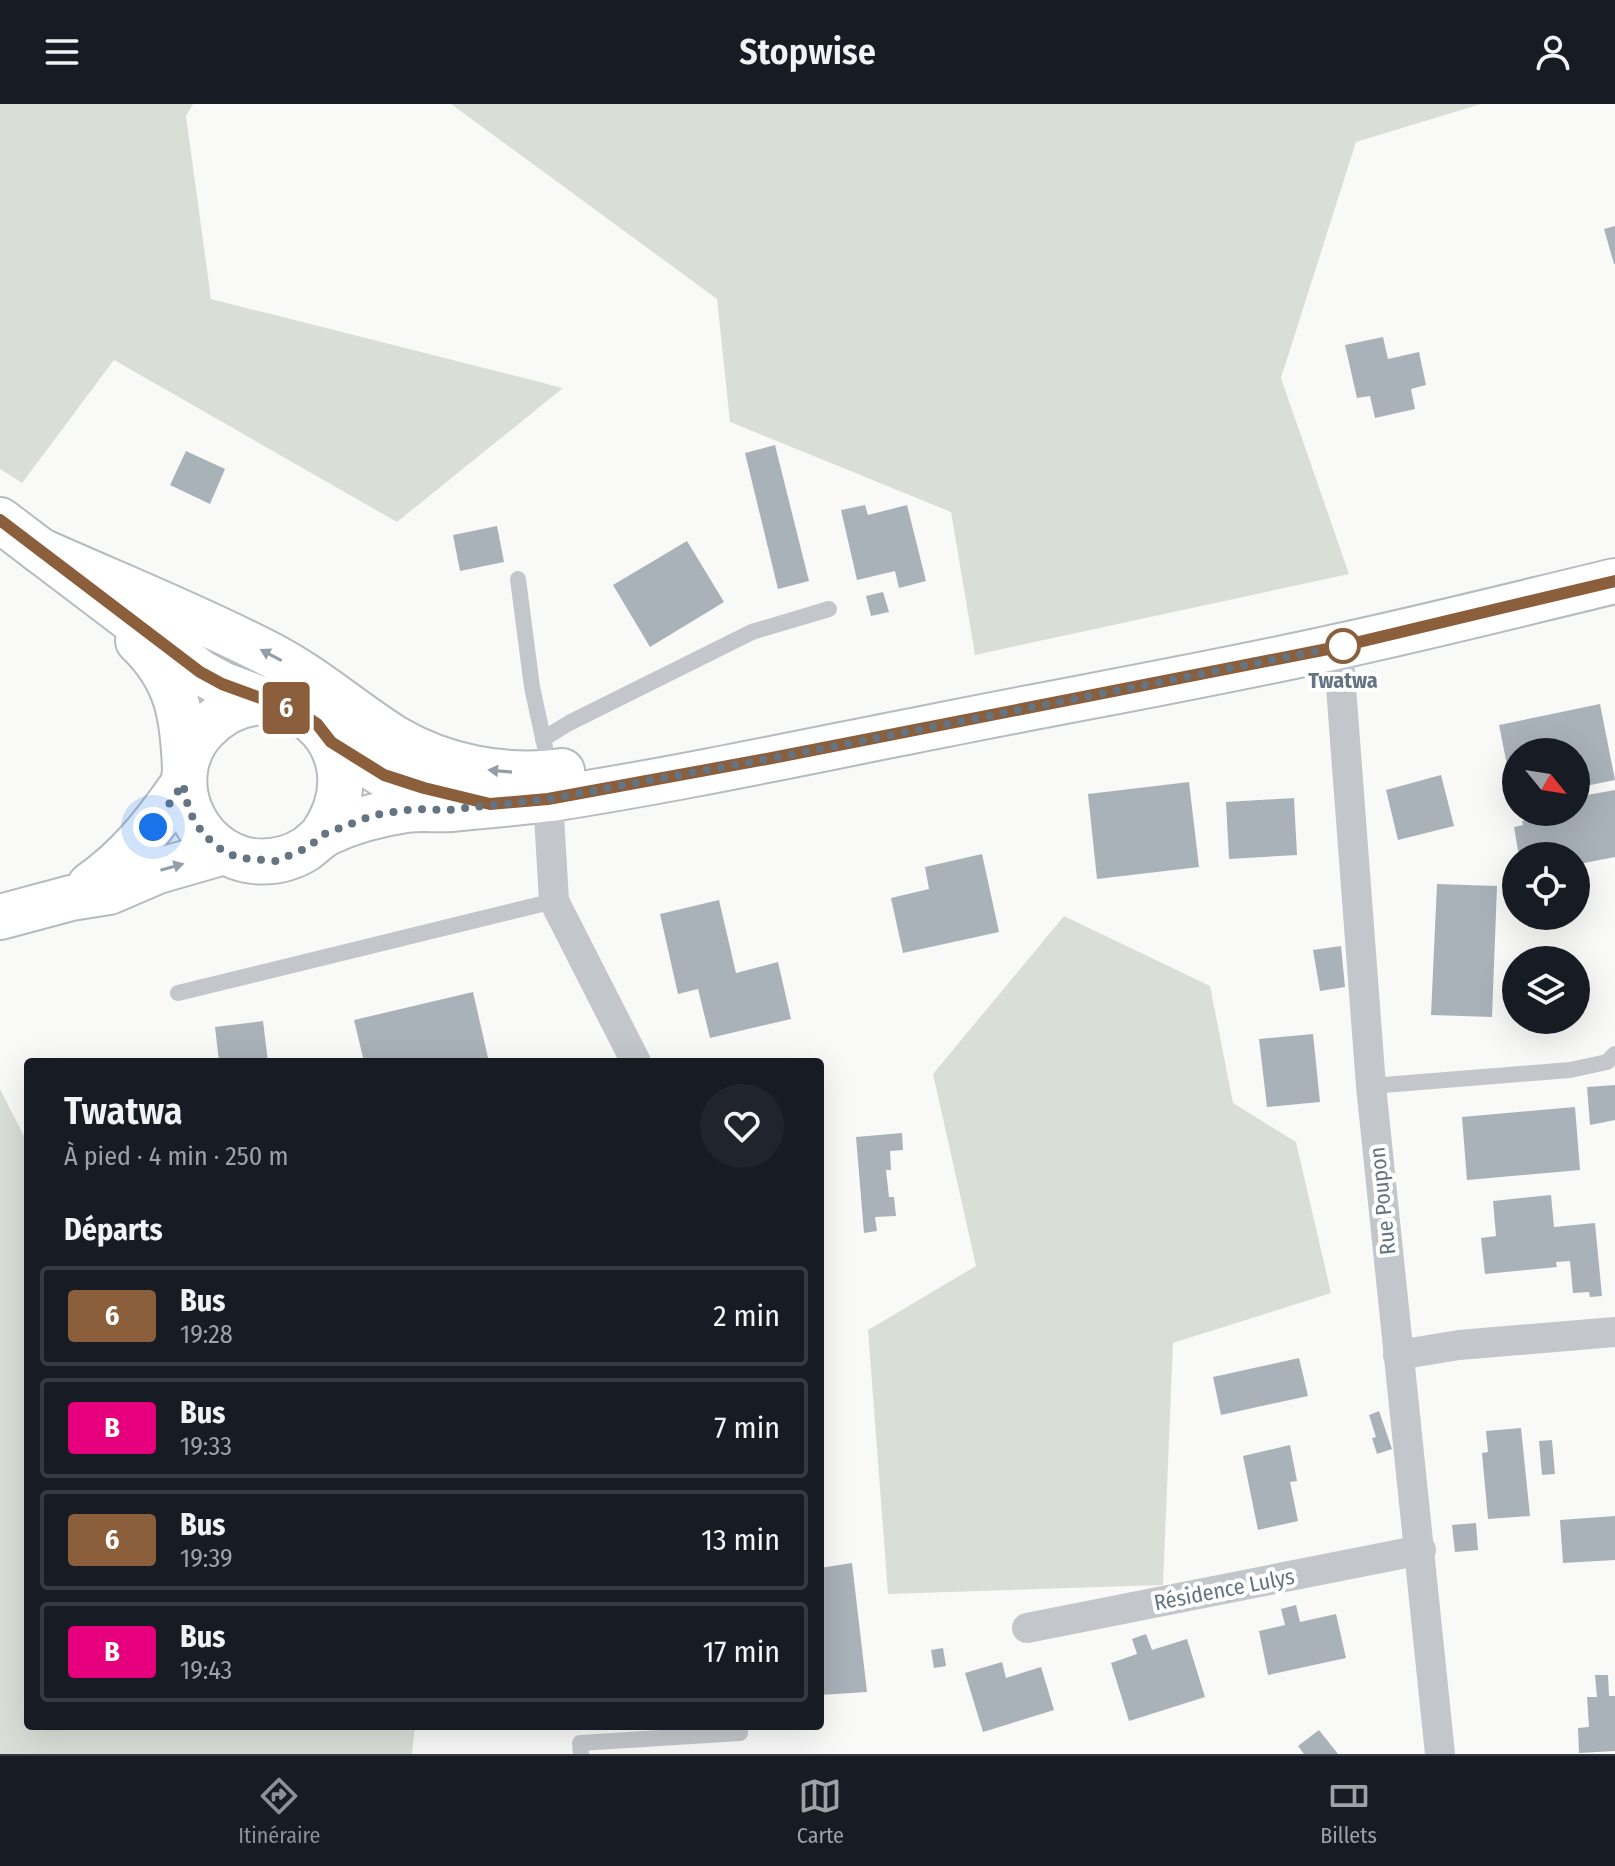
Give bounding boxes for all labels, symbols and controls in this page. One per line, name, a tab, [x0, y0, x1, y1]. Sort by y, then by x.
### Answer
icon: menu	[40, 30, 84, 74]
text: Stopwise	[739, 30, 876, 74]
icon: person	[1531, 30, 1575, 74]
marker: Twatwa	[1326, 629, 1360, 663]
one-way arrow	[260, 649, 283, 662]
place label: Twatwa	[1308, 667, 1378, 694]
line badge: 6	[260, 682, 312, 734]
text: 6	[279, 691, 293, 724]
north arrow	[1502, 738, 1590, 826]
map controls	[1502, 738, 1590, 1034]
one-way arrow	[487, 764, 512, 777]
your location	[133, 807, 173, 847]
button: locate	[1502, 842, 1590, 930]
one-way arrow	[159, 860, 184, 872]
button: layers	[1502, 946, 1590, 1034]
button: heart	[700, 1084, 784, 1168]
text: Twatwa	[64, 1088, 183, 1134]
text: À pied · 4 min · 250 m	[64, 1141, 288, 1172]
street label: Rue Poupon	[1363, 1146, 1402, 1256]
text: Départs	[64, 1212, 163, 1248]
text: Bus	[180, 1283, 225, 1319]
text: 2 min	[713, 1298, 780, 1334]
text: 6	[105, 1299, 119, 1332]
text: 19:28	[180, 1319, 233, 1350]
text: Bus	[180, 1395, 225, 1431]
text: 7 min	[714, 1410, 780, 1446]
text: B	[104, 1411, 120, 1444]
text: 19:33	[180, 1431, 232, 1462]
text: Bus	[180, 1507, 225, 1543]
text: 13 min	[701, 1522, 780, 1558]
text: 6	[105, 1523, 119, 1556]
text: 19:39	[180, 1543, 233, 1574]
street label: Résidence Lulys	[1152, 1563, 1297, 1616]
text: Bus	[180, 1619, 225, 1655]
text: 17 min	[703, 1634, 780, 1670]
text: B	[104, 1635, 120, 1668]
text: 19:43	[180, 1655, 232, 1686]
tab: Itinéraire	[238, 1774, 320, 1849]
tab: Carte	[797, 1774, 844, 1849]
tab: Billets	[1320, 1774, 1377, 1849]

